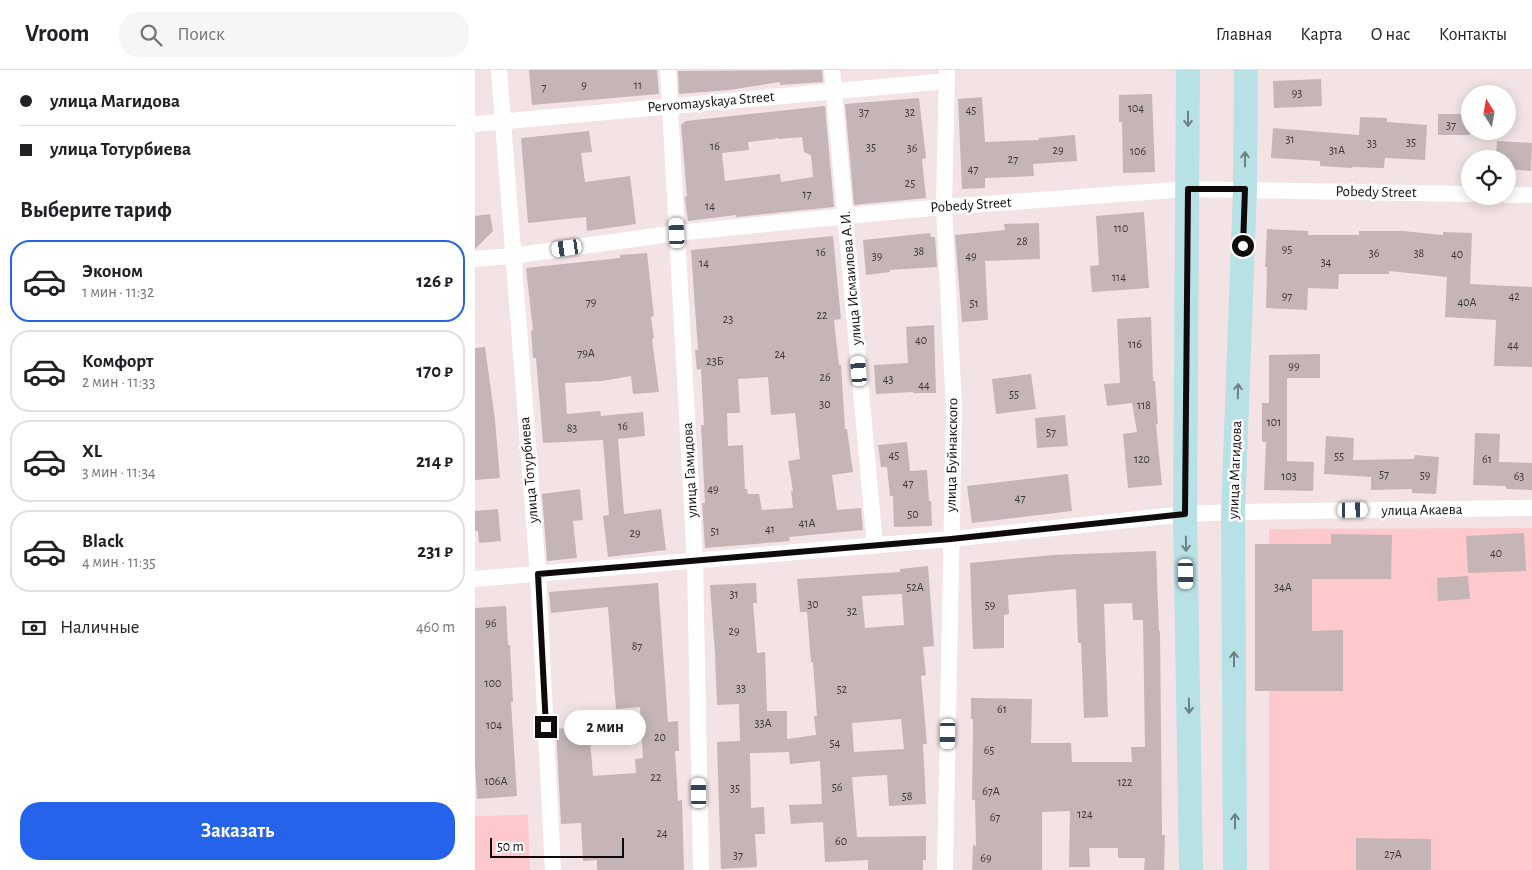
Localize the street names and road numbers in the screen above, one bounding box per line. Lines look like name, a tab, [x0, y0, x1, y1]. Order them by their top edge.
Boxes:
street label: Pervomayskaya Street	[647, 89, 775, 115]
street label: Pobedy Street	[1335, 184, 1417, 200]
street label: Pobedy Street	[930, 195, 1012, 215]
street label: улица Исмаилова А.И.	[838, 210, 864, 347]
street label: улица Буйнакского	[943, 398, 960, 513]
street label: улица Тотурбиева	[517, 416, 541, 525]
street label: улица Магидова	[1226, 420, 1244, 521]
street label: улица Гамидова	[680, 422, 700, 519]
street label: улица Акаева	[1380, 502, 1463, 518]

